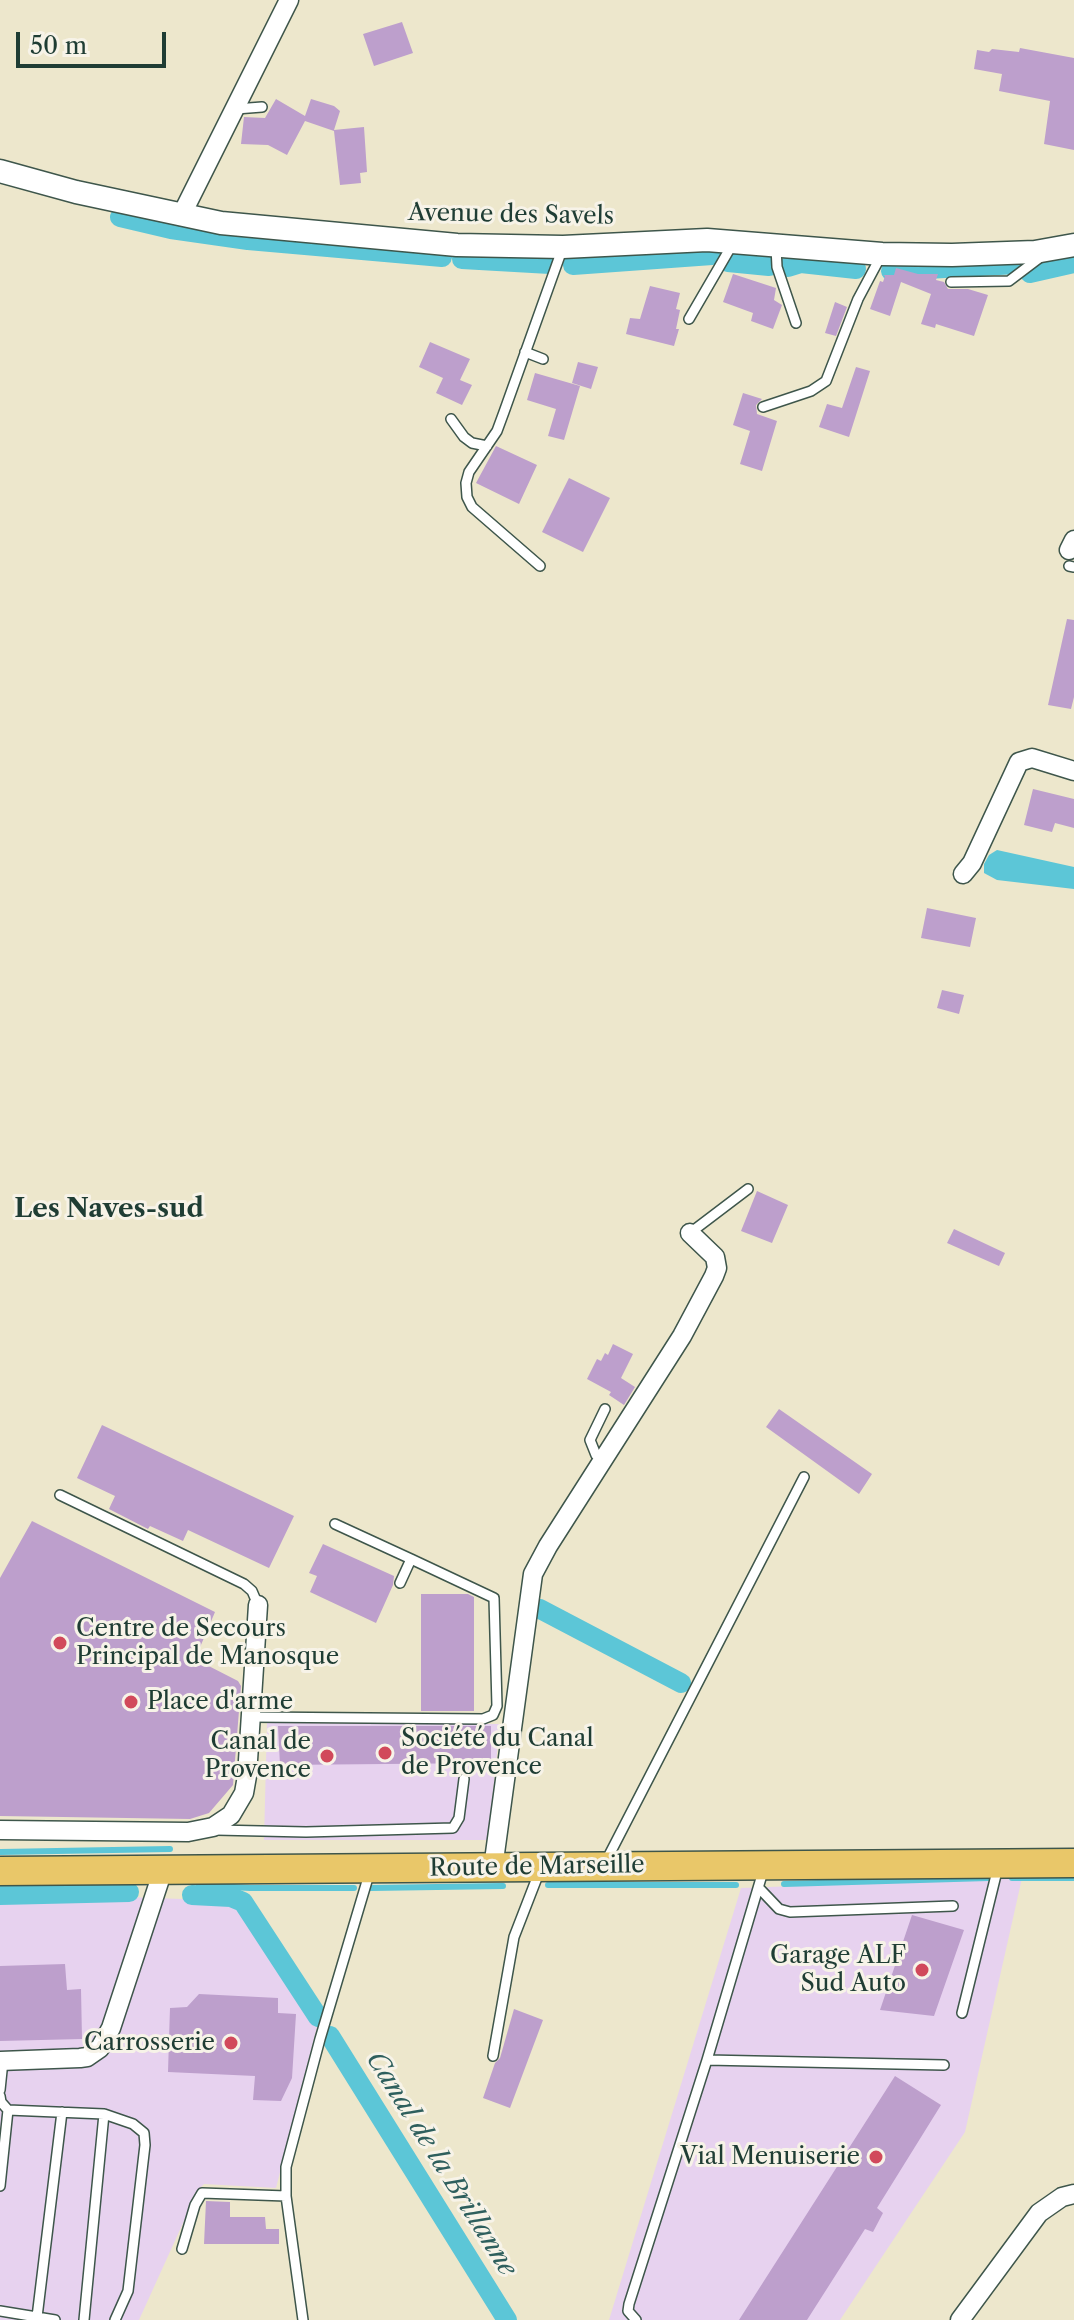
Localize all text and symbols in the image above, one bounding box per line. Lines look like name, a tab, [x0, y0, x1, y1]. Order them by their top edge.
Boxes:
scale bar	[20, 16, 170, 66]
text: 50 m	[30, 31, 87, 60]
street label: Avenue des Savels	[408, 199, 614, 231]
district label: Les Naves-sud	[14, 1193, 204, 1225]
place label: Centre de Secours Principal de Manosque	[76, 1615, 339, 1671]
marker: Centre de Secours Principal de Manosque	[51, 1634, 69, 1652]
place label: Place d'arme	[147, 1688, 293, 1716]
marker: Place d'arme	[122, 1693, 140, 1711]
place label: Société du Canal de Provence	[401, 1725, 594, 1781]
place label: Canal de Provence	[205, 1728, 311, 1784]
marker: Société du Canal de Provence	[376, 1744, 394, 1762]
marker: Canal de Provence	[318, 1747, 336, 1765]
street label: Route de Marseille	[429, 1851, 645, 1883]
place label: Garage ALF Sud Auto	[770, 1942, 906, 1998]
marker: Garage ALF Sud Auto	[913, 1961, 931, 1979]
place label: Carrosserie	[84, 2029, 215, 2057]
marker: Carrosserie	[222, 2034, 240, 2052]
water label: Canal de la Brillanne	[359, 2046, 523, 2282]
place label: Vial Menuiserie	[680, 2143, 860, 2171]
marker: Vial Menuiserie	[867, 2148, 885, 2166]

